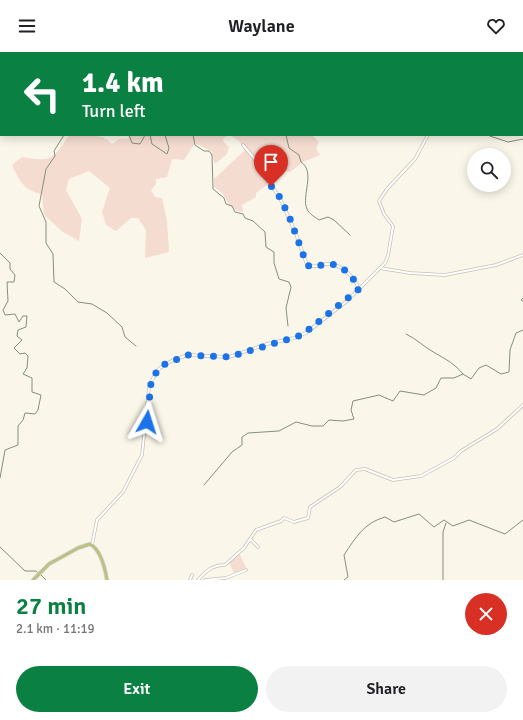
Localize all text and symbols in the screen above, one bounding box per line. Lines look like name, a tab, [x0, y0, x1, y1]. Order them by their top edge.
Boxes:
icon: menu	[16, 15, 38, 37]
text: Waylane	[228, 15, 295, 37]
icon: heart	[485, 15, 507, 37]
text: 1.4 km	[82, 66, 164, 100]
icon: left	[16, 68, 68, 120]
text: Turn left	[82, 100, 145, 122]
pin	[254, 145, 288, 186]
map controls	[467, 148, 511, 192]
button: search	[467, 148, 511, 192]
icon: arrive	[260, 151, 282, 173]
position arrow	[126, 401, 168, 443]
text: 27 min	[16, 591, 86, 621]
button: close	[465, 593, 507, 635]
text: 2.1 km · 11:19	[16, 621, 94, 637]
button: Exit	[16, 666, 258, 712]
button: Share	[266, 666, 507, 712]

